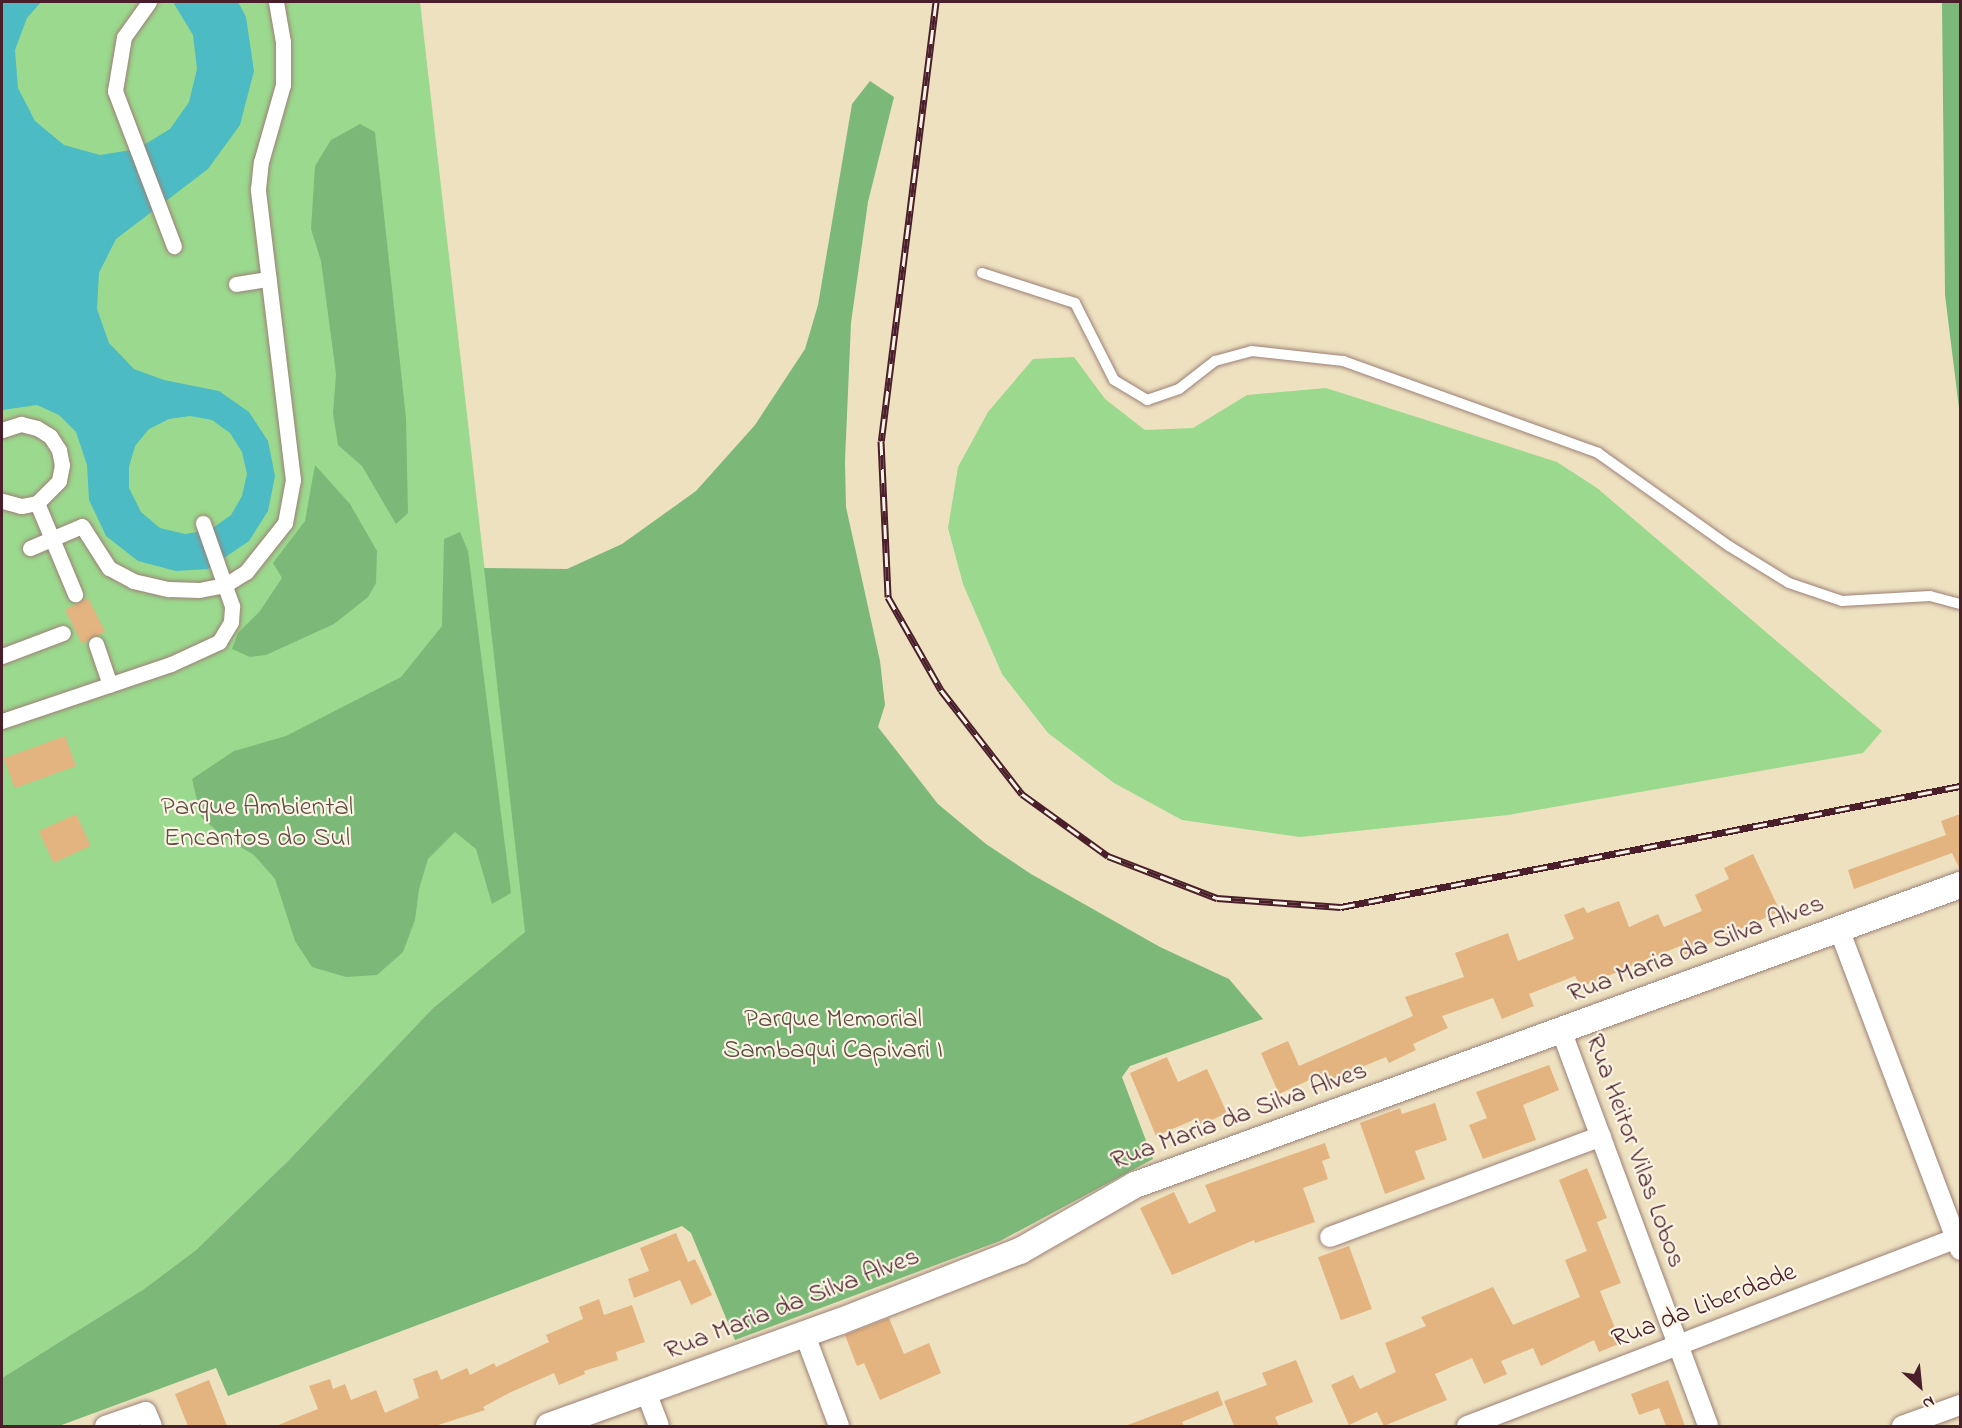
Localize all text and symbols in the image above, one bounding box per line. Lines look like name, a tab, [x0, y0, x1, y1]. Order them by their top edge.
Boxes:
park label: Parque Ambiental Encantos do Sul	[161, 791, 353, 854]
street label: Rua Maria da Silva Alves	[1563, 888, 1829, 1010]
park label: Parque Memorial Sambaqui Capivari I	[723, 1003, 943, 1066]
street label: Rua Heitor Vilas Lobos	[1578, 1030, 1692, 1272]
street label: Rua Maria da Silva Alves	[1106, 1055, 1372, 1177]
street label: Rua Maria da Silva Alves	[660, 1240, 924, 1368]
street label: Rua da Liberdade	[1607, 1256, 1801, 1356]
north arrow	[1890, 1356, 1950, 1416]
text: N	[1918, 1389, 1938, 1415]

